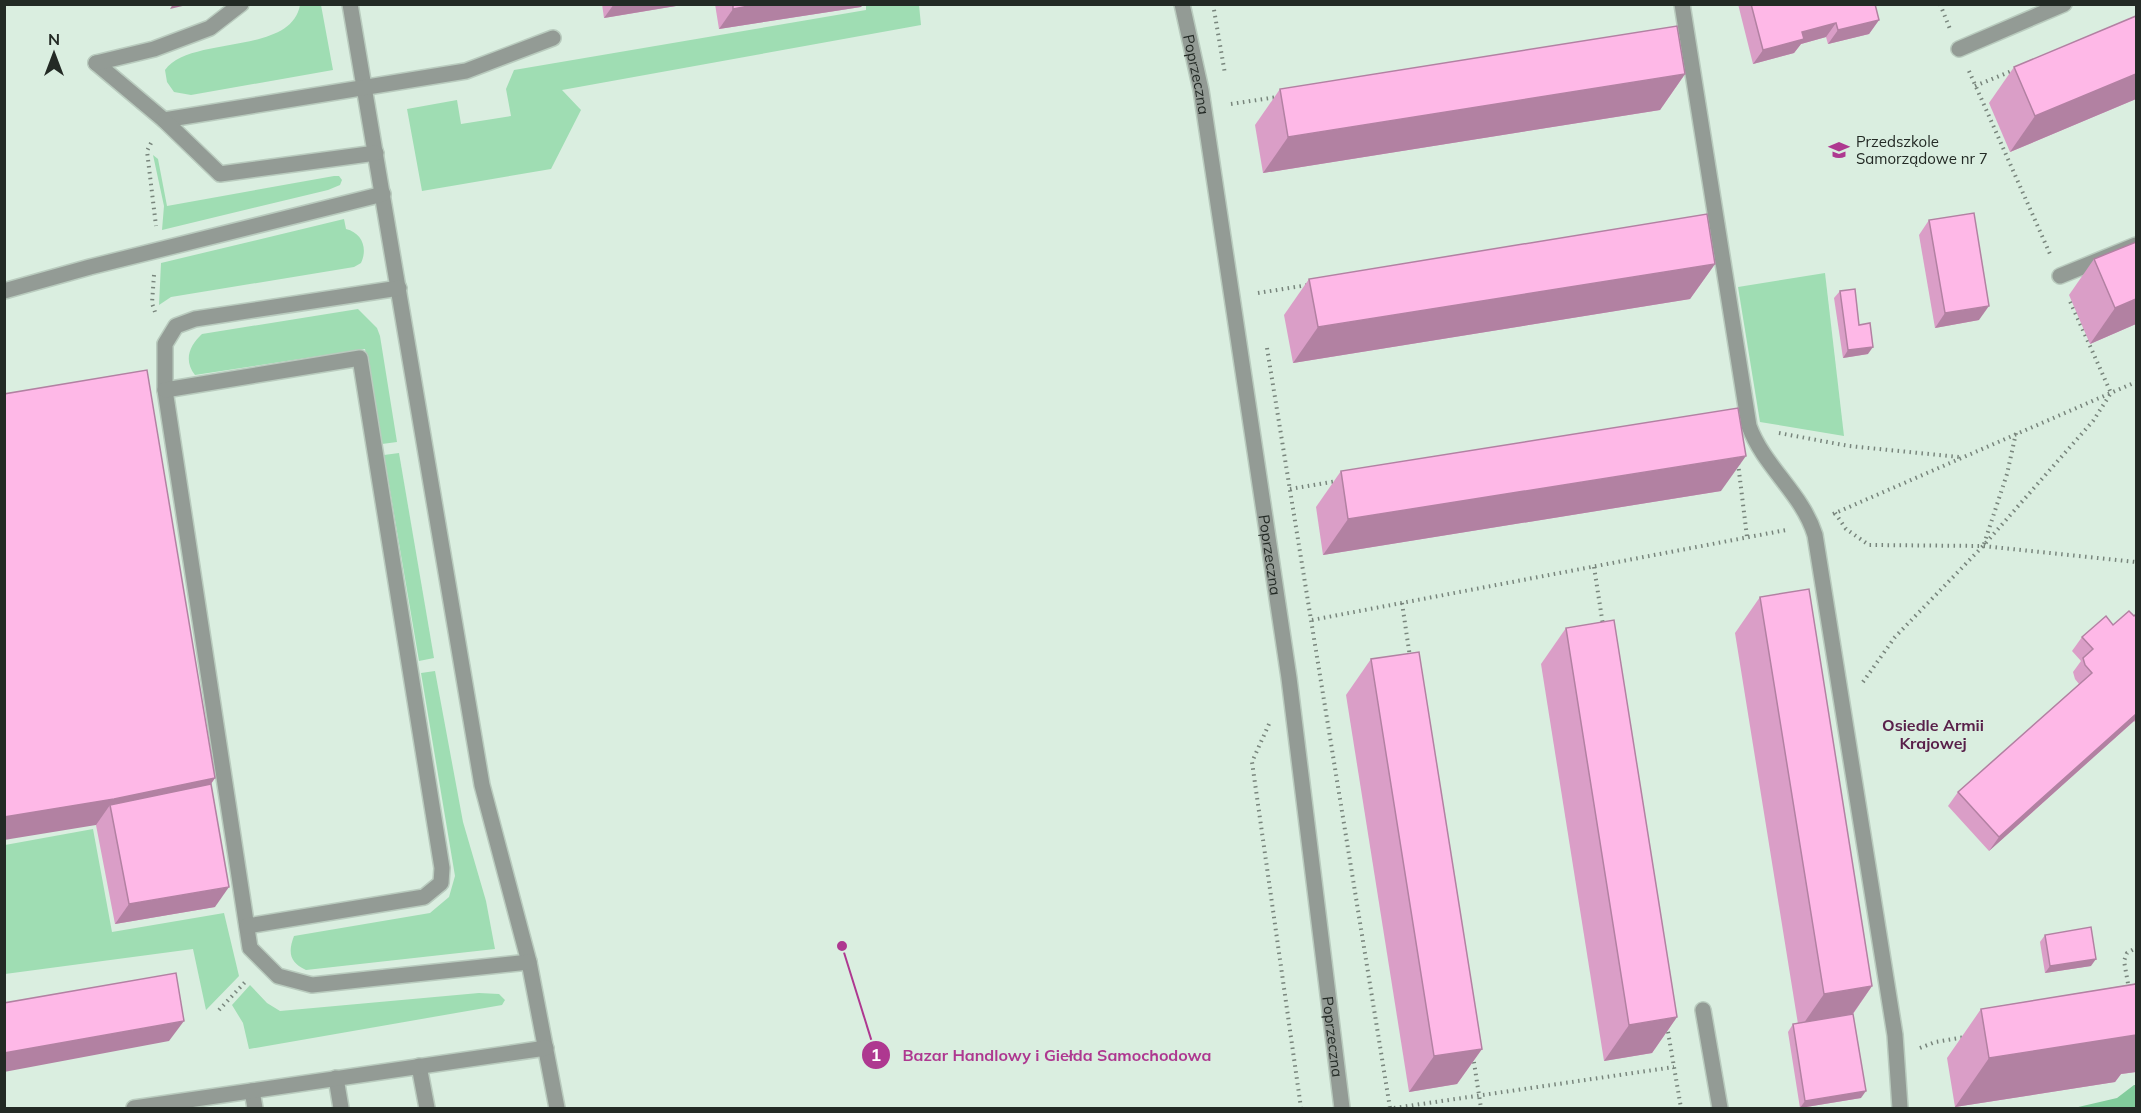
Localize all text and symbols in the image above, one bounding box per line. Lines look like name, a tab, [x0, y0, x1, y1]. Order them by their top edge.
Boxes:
north arrow	[24, 24, 84, 84]
text: N	[48, 29, 60, 49]
street label: Poprzeczna	[1179, 33, 1214, 116]
place label: Przedszkole Samorządowe nr 7	[1856, 132, 1988, 168]
school or university icon: Przedszkole Samorządowe nr 7	[1827, 138, 1851, 162]
street label: Poprzeczna	[1255, 513, 1286, 596]
district label: Osiedle Armii Krajowej	[1882, 715, 1984, 753]
street label: Poprzeczna	[1319, 995, 1348, 1078]
callout: Bazar Handlowy i Giełda Samochodowa	[861, 1038, 1224, 1072]
text: 1	[871, 1043, 881, 1066]
text: Bazar Handlowy i Giełda Samochodowa	[903, 1045, 1212, 1065]

